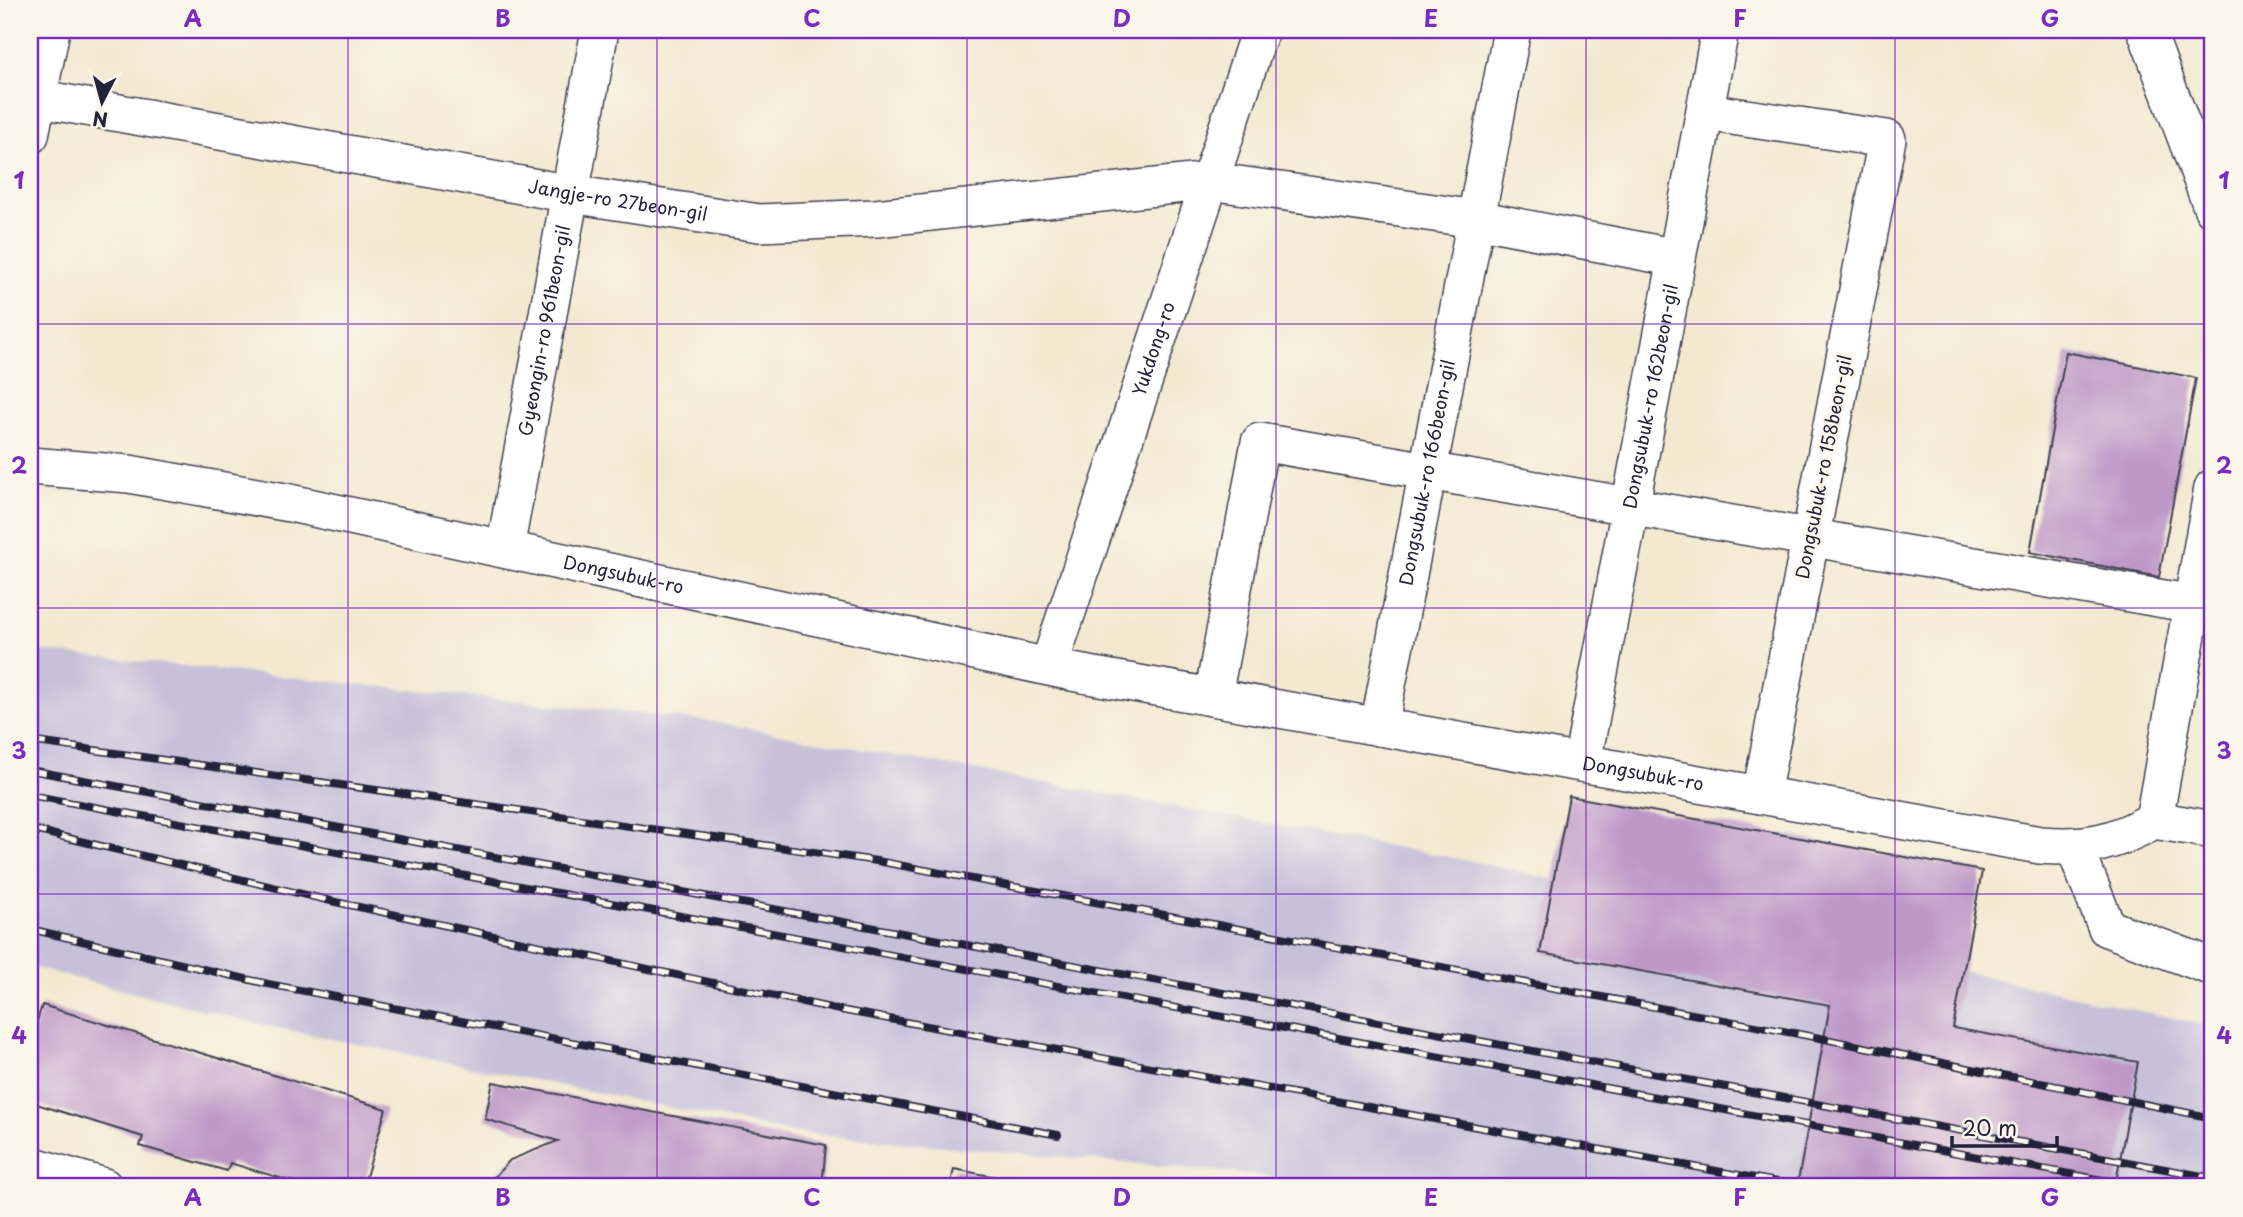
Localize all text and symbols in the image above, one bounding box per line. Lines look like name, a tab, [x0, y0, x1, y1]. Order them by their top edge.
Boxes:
text: A	[184, 0, 202, 35]
text: B	[495, 0, 511, 35]
text: C	[803, 0, 821, 35]
text: D	[1113, 0, 1131, 35]
text: E	[1424, 0, 1438, 35]
text: F	[1733, 0, 1747, 35]
text: G	[2041, 0, 2059, 35]
north arrow	[66, 66, 136, 136]
text: N	[91, 105, 109, 135]
text: 1	[14, 162, 25, 197]
text: 1	[2219, 162, 2230, 197]
street label: Jangje-ro 27beon-gil	[526, 172, 710, 227]
street label: Gyeongin-ro 961beon-gil	[511, 223, 576, 438]
street label: Dongsubuk-ro 162beon-gil	[1615, 282, 1684, 511]
street label: Yukdong-ro	[1125, 298, 1181, 399]
street label: Dongsubuk-ro 158beon-gil	[1788, 352, 1858, 581]
street label: Dongsubuk-ro 166beon-gil	[1391, 357, 1461, 588]
text: 2	[11, 447, 27, 482]
text: 2	[2216, 447, 2232, 482]
street label: Dongsubuk-ro	[561, 547, 686, 600]
text: 3	[11, 732, 27, 767]
text: 3	[2216, 732, 2232, 767]
street label: Dongsubuk-ro	[1581, 748, 1706, 797]
text: 4	[11, 1017, 27, 1052]
text: 4	[2216, 1017, 2232, 1052]
scale bar	[1952, 1105, 2058, 1149]
text: 20 m	[1963, 1111, 2017, 1143]
text: A	[184, 1179, 202, 1214]
text: B	[495, 1179, 511, 1214]
text: C	[803, 1179, 821, 1214]
text: D	[1113, 1179, 1131, 1214]
text: E	[1424, 1179, 1438, 1214]
text: F	[1733, 1179, 1747, 1214]
text: G	[2041, 1179, 2059, 1214]

